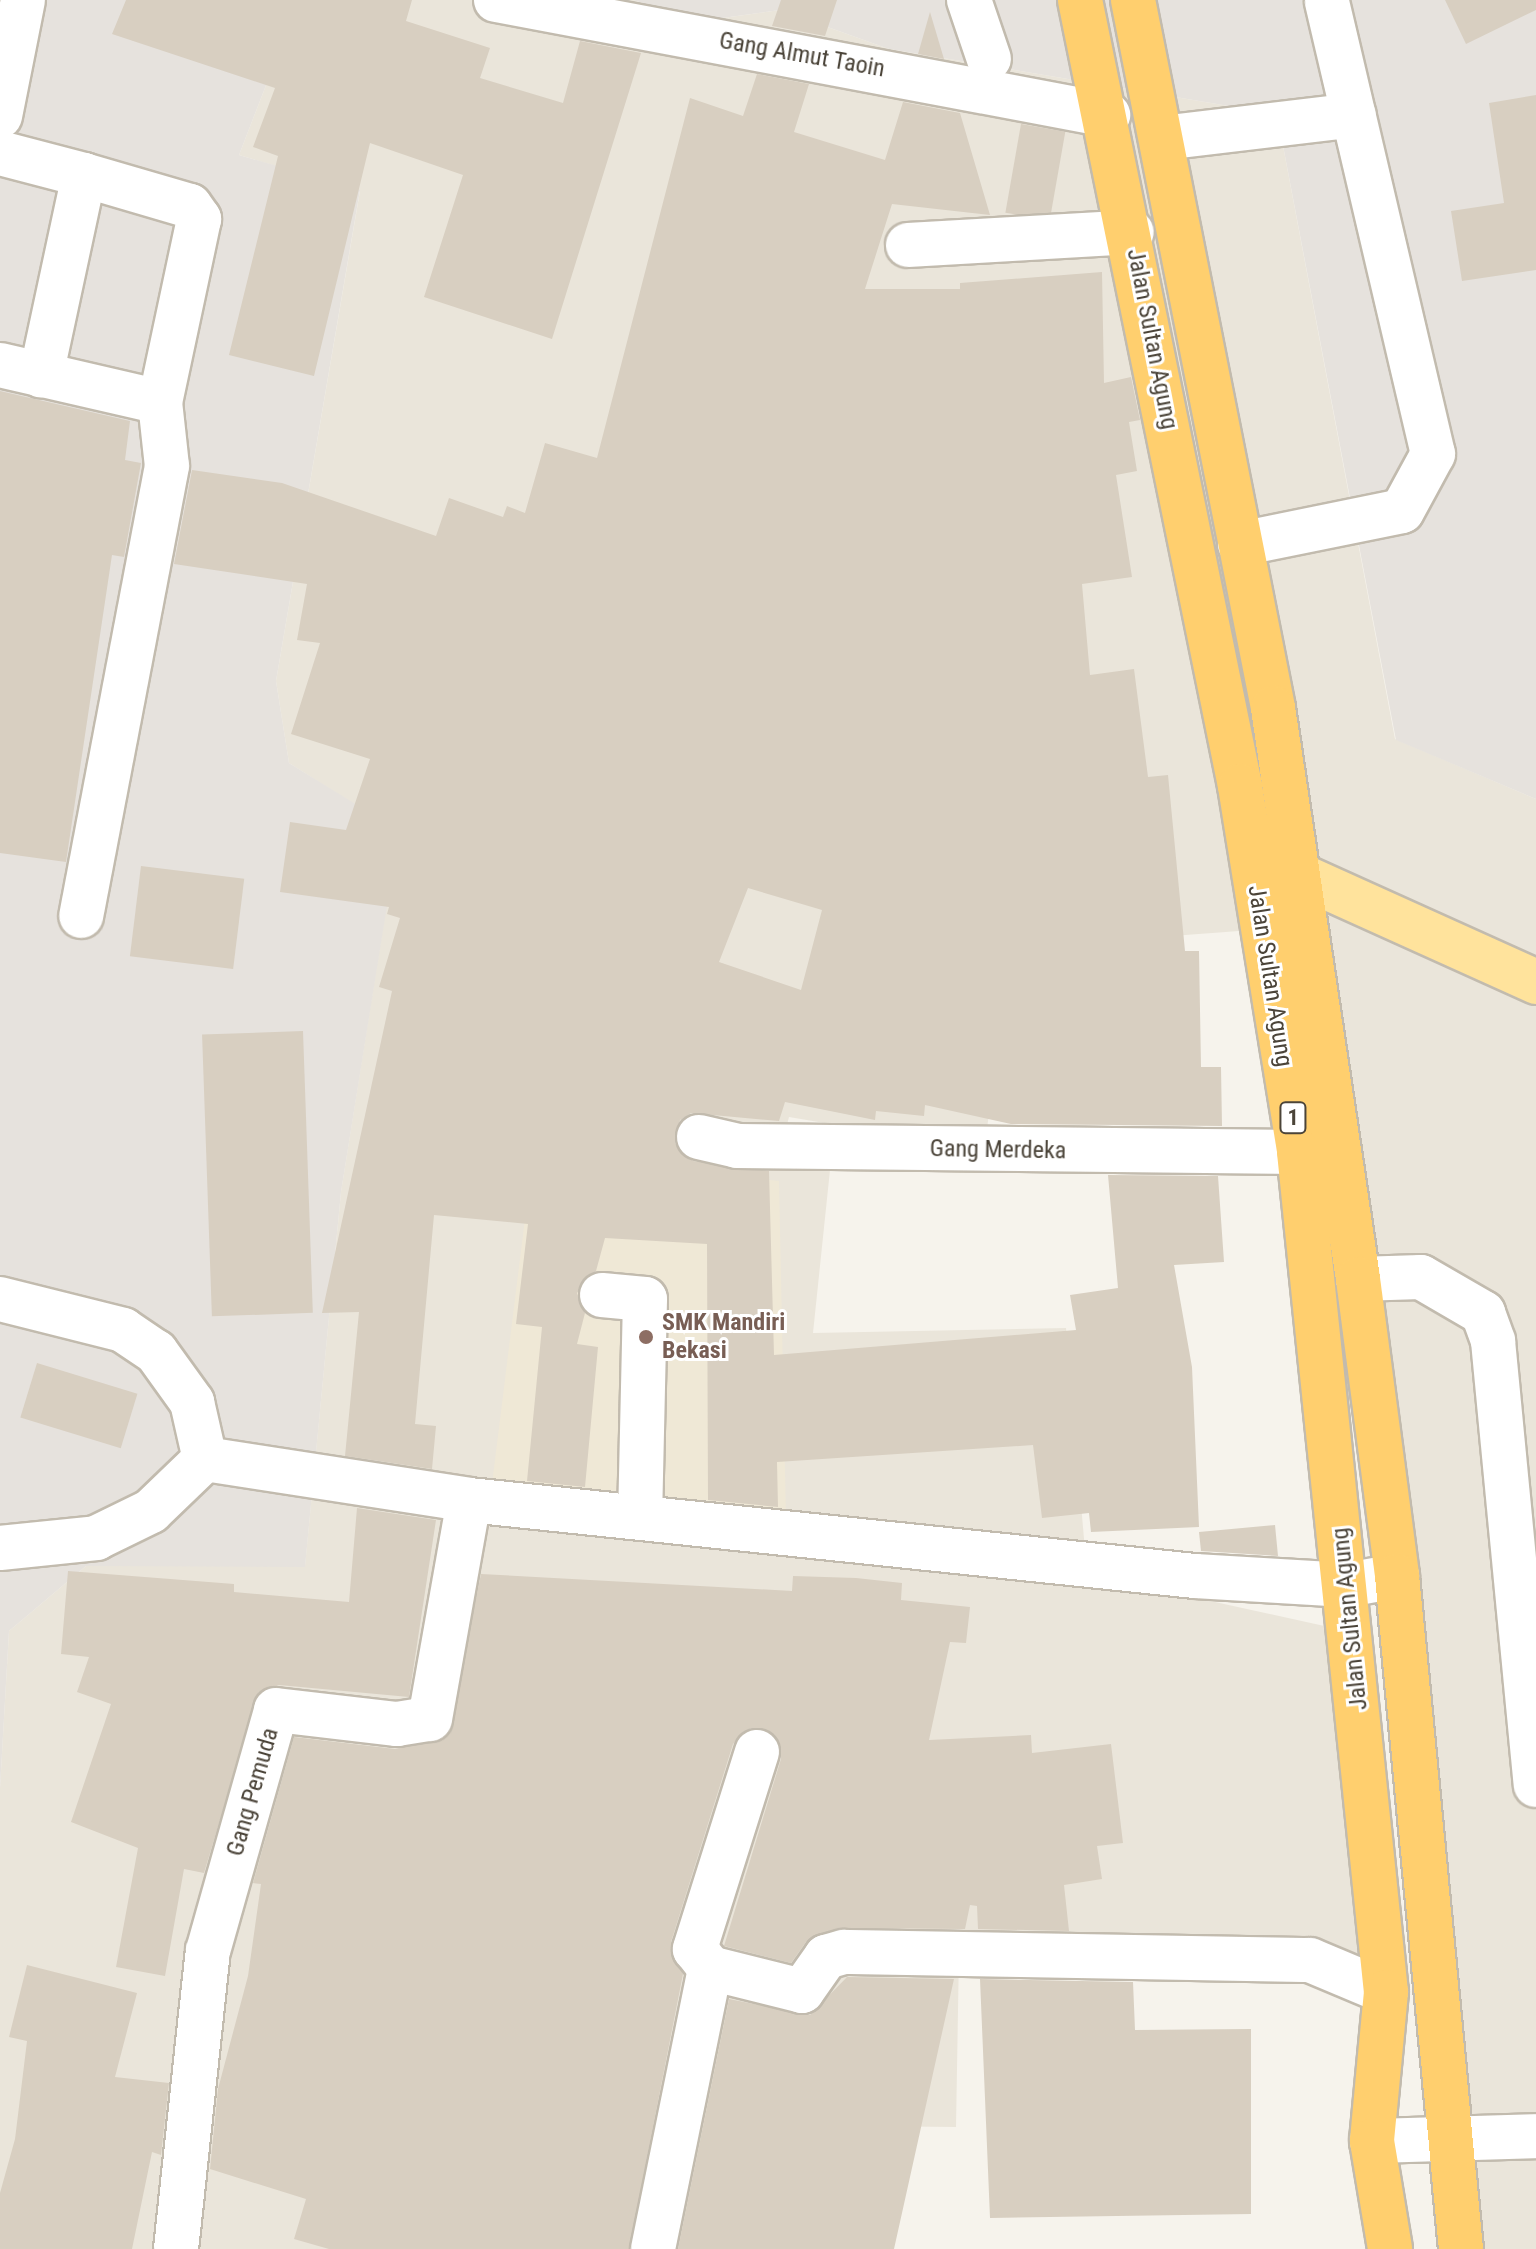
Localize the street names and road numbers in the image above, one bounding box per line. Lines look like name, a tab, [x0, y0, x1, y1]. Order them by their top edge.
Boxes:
street label: Gang Almut Taoin	[717, 26, 887, 84]
street label: Jalan Sultan Agung	[1120, 246, 1184, 432]
street label: Jalan Sultan Agung	[1241, 883, 1299, 1069]
road number: 1	[1279, 1100, 1307, 1136]
street label: Gang Merdeka	[929, 1134, 1067, 1166]
street label: Jalan Sultan Agung	[1326, 1526, 1374, 1712]
street label: Gang Pemuda	[221, 1725, 285, 1859]

